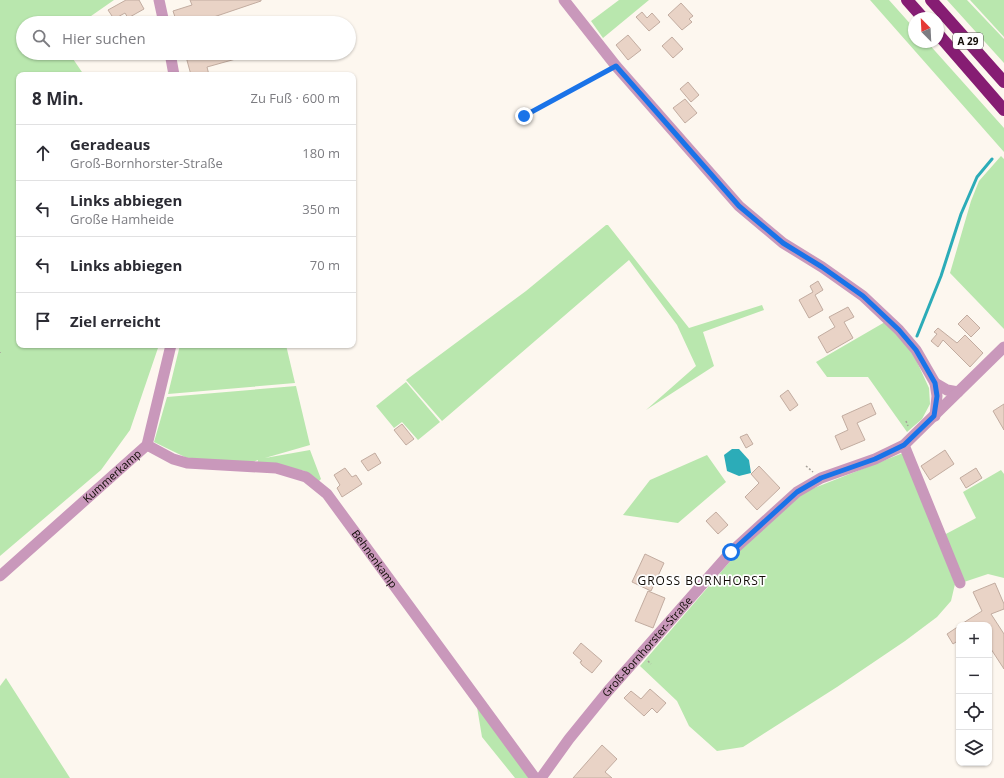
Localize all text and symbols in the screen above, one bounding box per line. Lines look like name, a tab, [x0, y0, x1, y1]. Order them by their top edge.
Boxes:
north arrow	[908, 12, 944, 48]
search box	[16, 16, 356, 60]
icon: search	[30, 27, 52, 49]
text: Hier suchen	[62, 28, 146, 48]
road number: A 29	[953, 33, 983, 49]
text: 8 Min.	[32, 87, 83, 110]
text: Zu Fuß · 600 m	[251, 89, 340, 107]
route end	[515, 107, 533, 125]
text: Geradeaus	[70, 134, 150, 154]
icon: ahead	[32, 142, 54, 164]
text: 180 m	[302, 144, 340, 162]
text: Groß-Bornhorster-Straße	[70, 154, 223, 172]
text: Links abbiegen	[70, 190, 182, 210]
icon: left	[32, 198, 54, 220]
text: 350 m	[302, 200, 340, 218]
text: Große Hamheide	[70, 210, 174, 228]
icon: left	[32, 254, 54, 276]
text: Links abbiegen	[70, 255, 182, 275]
text: 70 m	[310, 256, 340, 274]
icon: arrive	[32, 310, 54, 332]
text: Ziel erreicht	[70, 311, 161, 331]
street label: Kummerkamp	[79, 446, 144, 506]
street label: Behnenkamp	[349, 527, 401, 591]
route start	[722, 543, 740, 561]
district label: GROSS BORNHORST	[637, 572, 767, 589]
street label: Groß-Bornhorster-Straße	[598, 593, 695, 700]
map controls	[956, 622, 992, 766]
button: +	[956, 622, 992, 658]
button: −	[956, 658, 992, 694]
button: locate	[956, 694, 992, 730]
button: layers	[956, 730, 992, 766]

